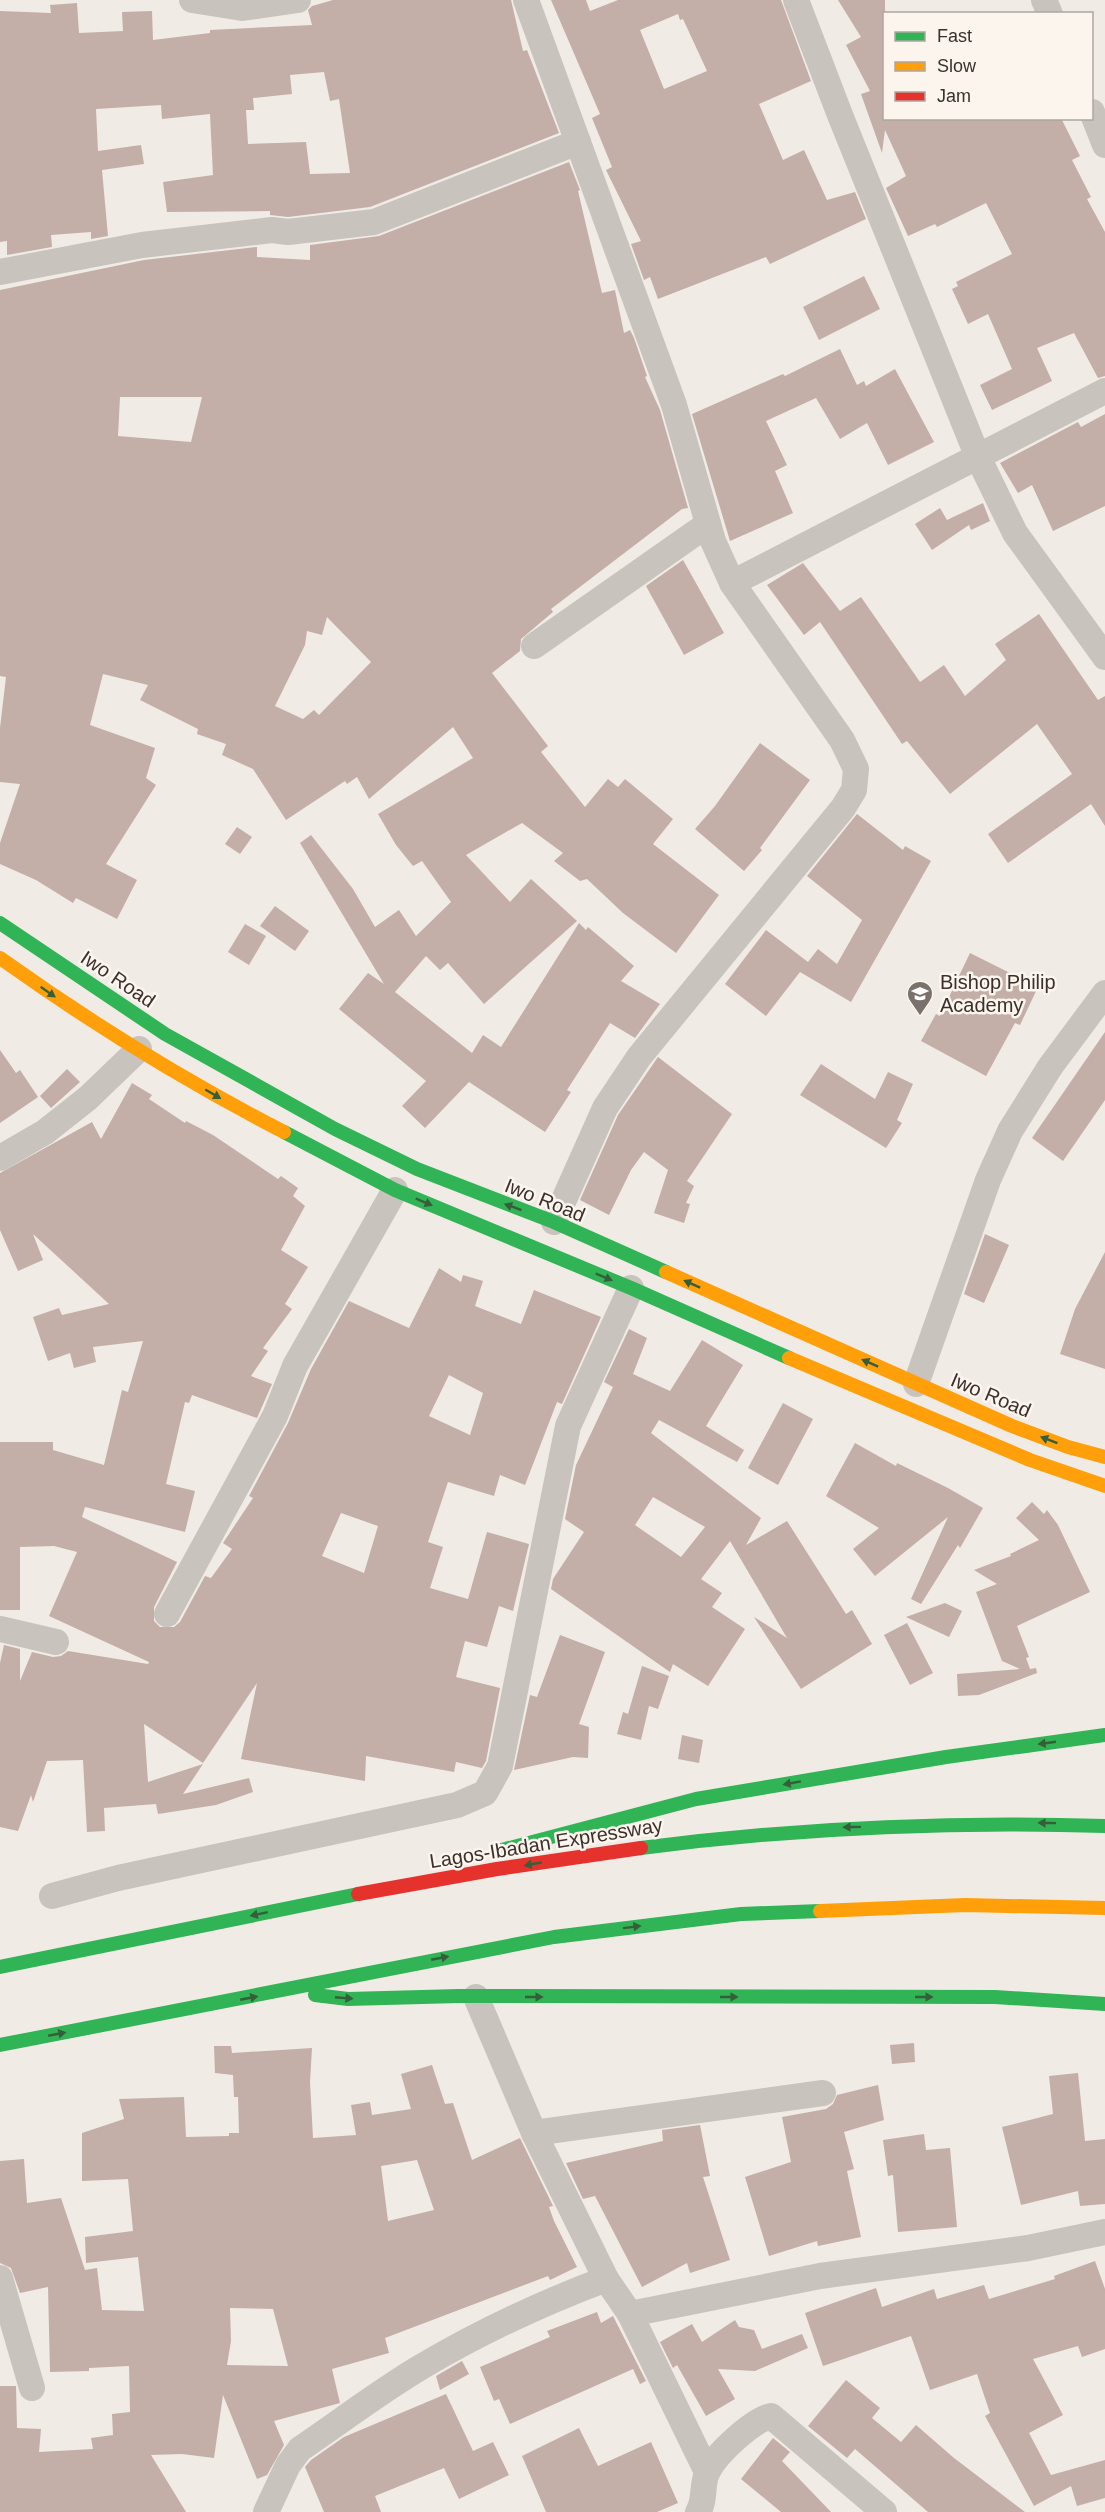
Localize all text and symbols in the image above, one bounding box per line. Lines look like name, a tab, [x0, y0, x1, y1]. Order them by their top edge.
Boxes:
legend	[883, 12, 1093, 120]
text: Fast	[937, 26, 972, 46]
text: Slow	[937, 56, 977, 76]
text: Jam	[937, 86, 971, 106]
street label: Iwo Road	[77, 946, 159, 1012]
place label: Bishop Philip Academy	[940, 971, 1056, 1016]
school or university icon: Bishop Philip Academy	[905, 979, 935, 1017]
one-way arrow	[39, 986, 55, 998]
one-way arrow	[205, 1089, 222, 1099]
street label: Iwo Road	[502, 1174, 588, 1226]
one-way arrow	[416, 1197, 434, 1207]
one-way arrow	[503, 1202, 521, 1212]
one-way arrow	[596, 1273, 613, 1282]
one-way arrow	[683, 1279, 700, 1288]
one-way arrow	[861, 1359, 878, 1368]
street label: Iwo Road	[948, 1368, 1034, 1422]
one-way arrow	[1040, 1435, 1058, 1444]
one-way arrow	[1037, 1739, 1056, 1748]
one-way arrow	[783, 1779, 802, 1788]
street label: Lagos-Ibadan Expressway	[428, 1814, 664, 1872]
one-way arrow	[1037, 1819, 1056, 1828]
one-way arrow	[842, 1822, 861, 1832]
one-way arrow	[523, 1860, 542, 1869]
one-way arrow	[249, 1909, 268, 1919]
one-way arrow	[623, 1922, 642, 1931]
one-way arrow	[431, 1953, 450, 1962]
one-way arrow	[525, 1992, 544, 2002]
one-way arrow	[720, 1992, 739, 2002]
one-way arrow	[915, 1992, 934, 2002]
one-way arrow	[240, 1993, 259, 2002]
one-way arrow	[335, 1993, 354, 2003]
one-way arrow	[48, 2029, 67, 2038]

